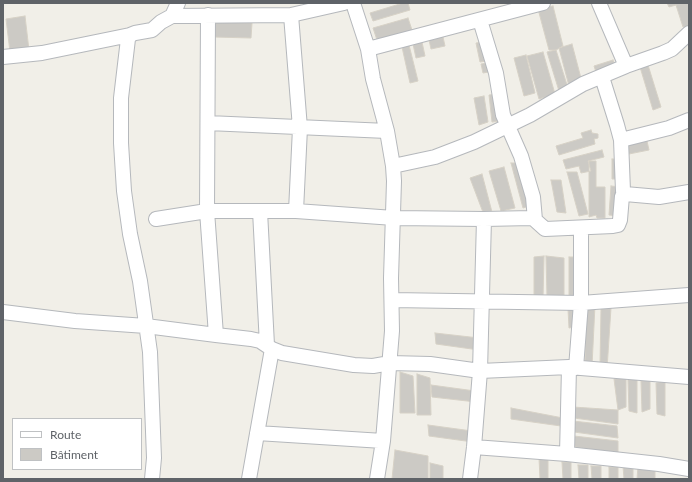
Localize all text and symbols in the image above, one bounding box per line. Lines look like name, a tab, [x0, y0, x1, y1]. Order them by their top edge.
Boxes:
legend	[12, 418, 142, 470]
text: Route	[50, 427, 81, 442]
text: Bâtiment	[50, 447, 98, 462]

